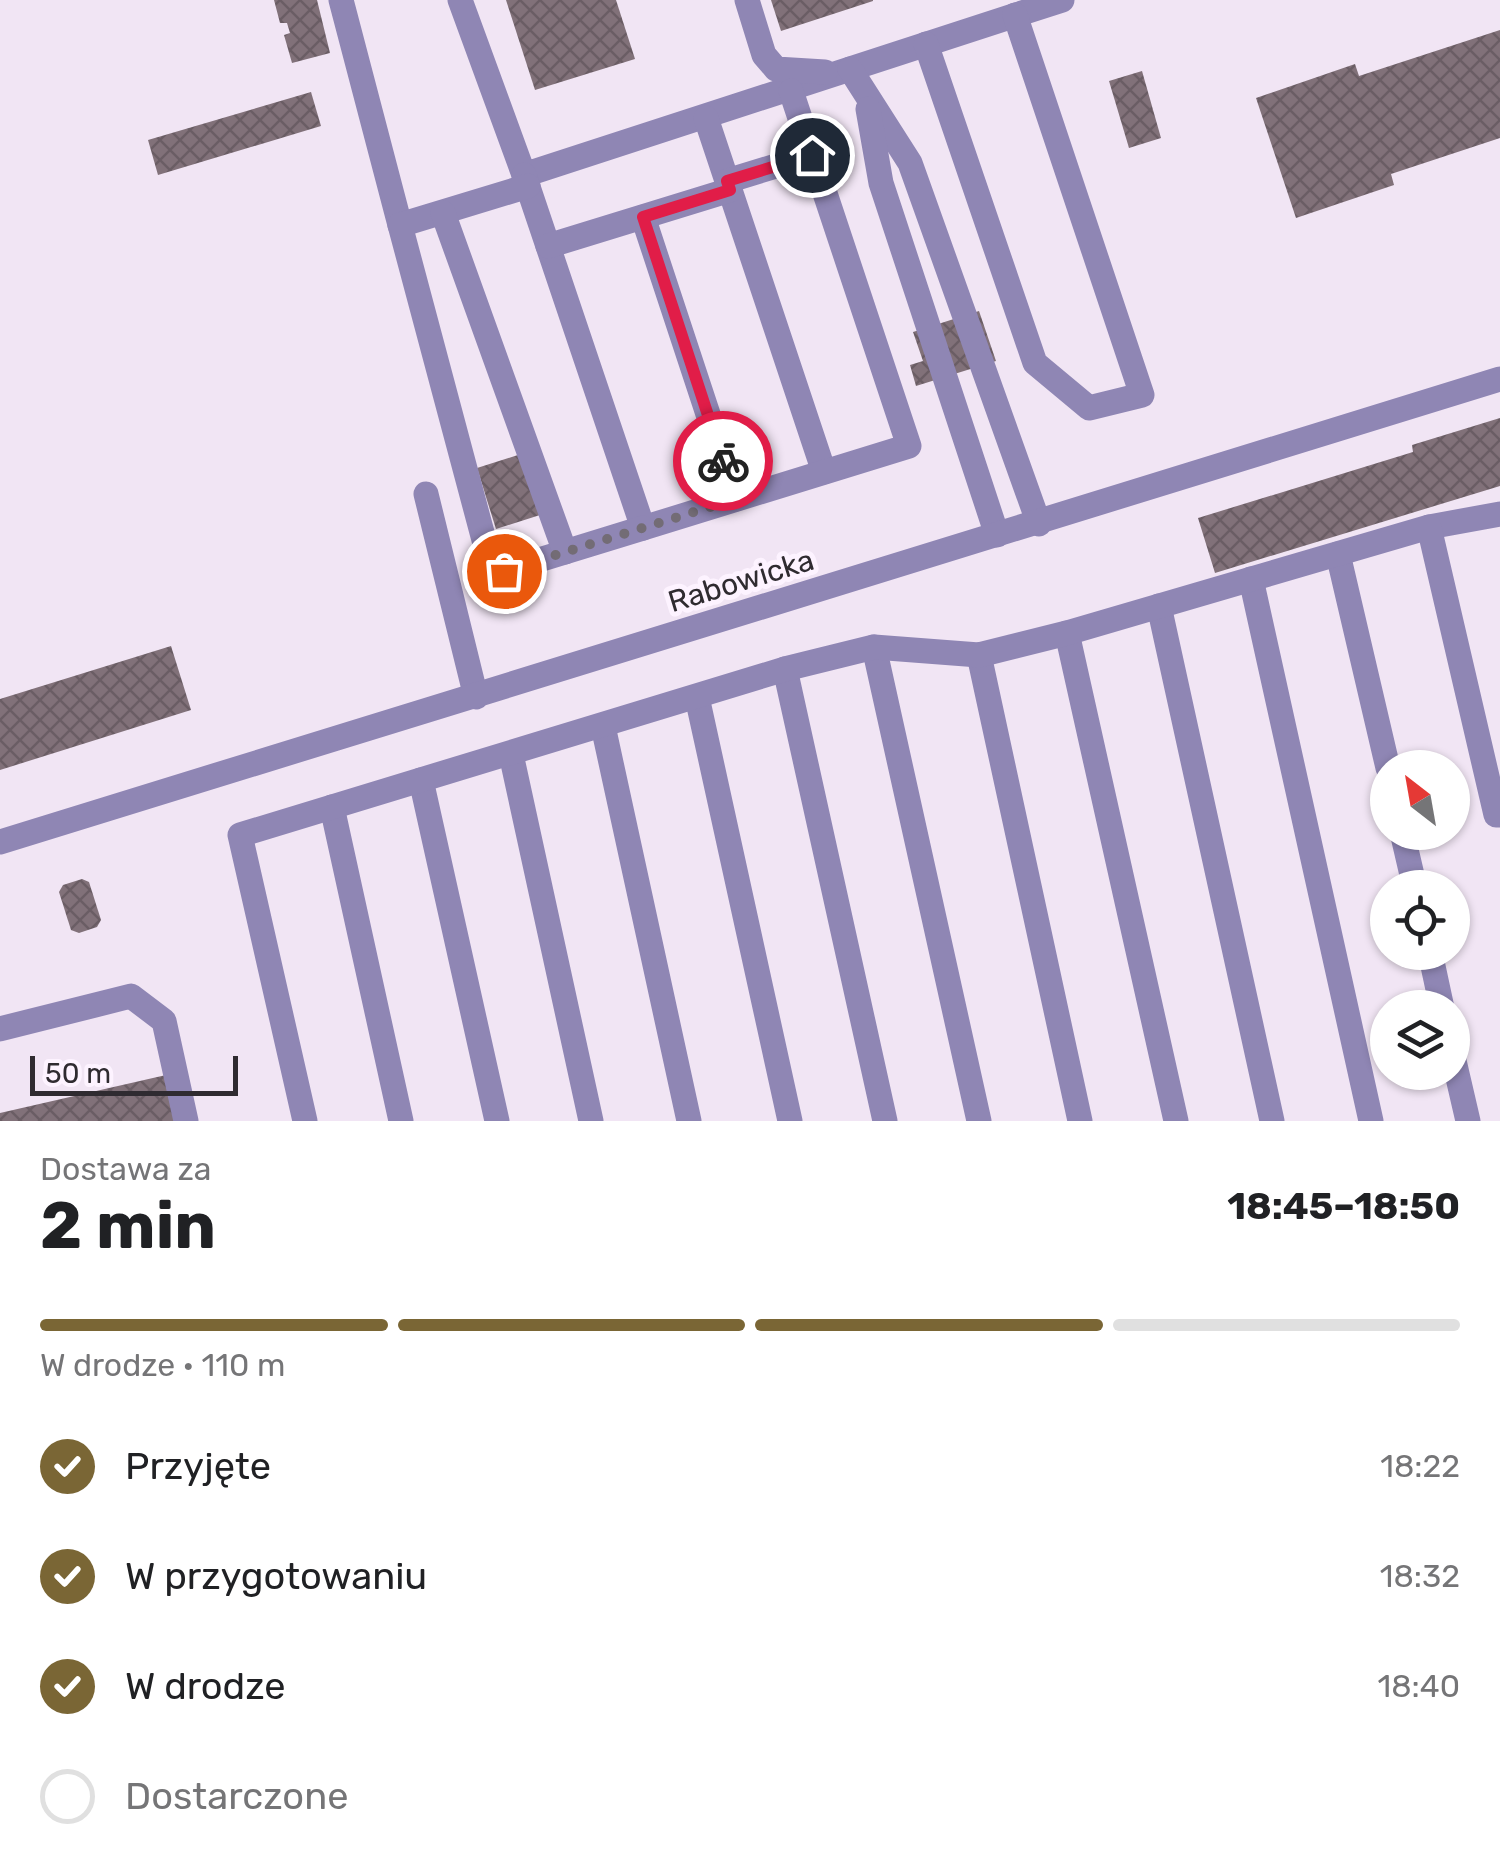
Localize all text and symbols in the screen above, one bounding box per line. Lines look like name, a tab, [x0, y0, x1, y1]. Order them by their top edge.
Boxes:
pin	[770, 113, 855, 198]
icon: home	[785, 128, 840, 183]
courier	[673, 411, 773, 511]
icon: bike	[696, 434, 751, 489]
pin	[462, 529, 547, 614]
street label: Rabowicka	[664, 542, 818, 620]
icon: bag	[477, 544, 532, 599]
north arrow	[1370, 750, 1470, 850]
map controls	[1370, 750, 1470, 1090]
button: locate	[1370, 870, 1470, 970]
button: layers	[1370, 990, 1470, 1090]
scale bar	[30, 1051, 238, 1096]
text: 50 m	[45, 1057, 111, 1090]
text: Dostawa za	[40, 1150, 211, 1188]
text: 18:45–18:50	[1227, 1183, 1460, 1229]
text: 2 min	[40, 1187, 216, 1264]
text: W drodze · 110 m	[40, 1346, 286, 1384]
icon: check	[40, 1439, 95, 1494]
text: Przyjęte	[125, 1443, 271, 1489]
text: 18:22	[1380, 1447, 1460, 1485]
icon: check	[40, 1549, 95, 1604]
text: W przygotowaniu	[125, 1553, 427, 1599]
text: 18:32	[1380, 1557, 1460, 1595]
icon: check	[40, 1659, 95, 1714]
text: W drodze	[125, 1663, 286, 1709]
text: 18:40	[1378, 1667, 1460, 1705]
text: Dostarczone	[125, 1773, 348, 1819]

